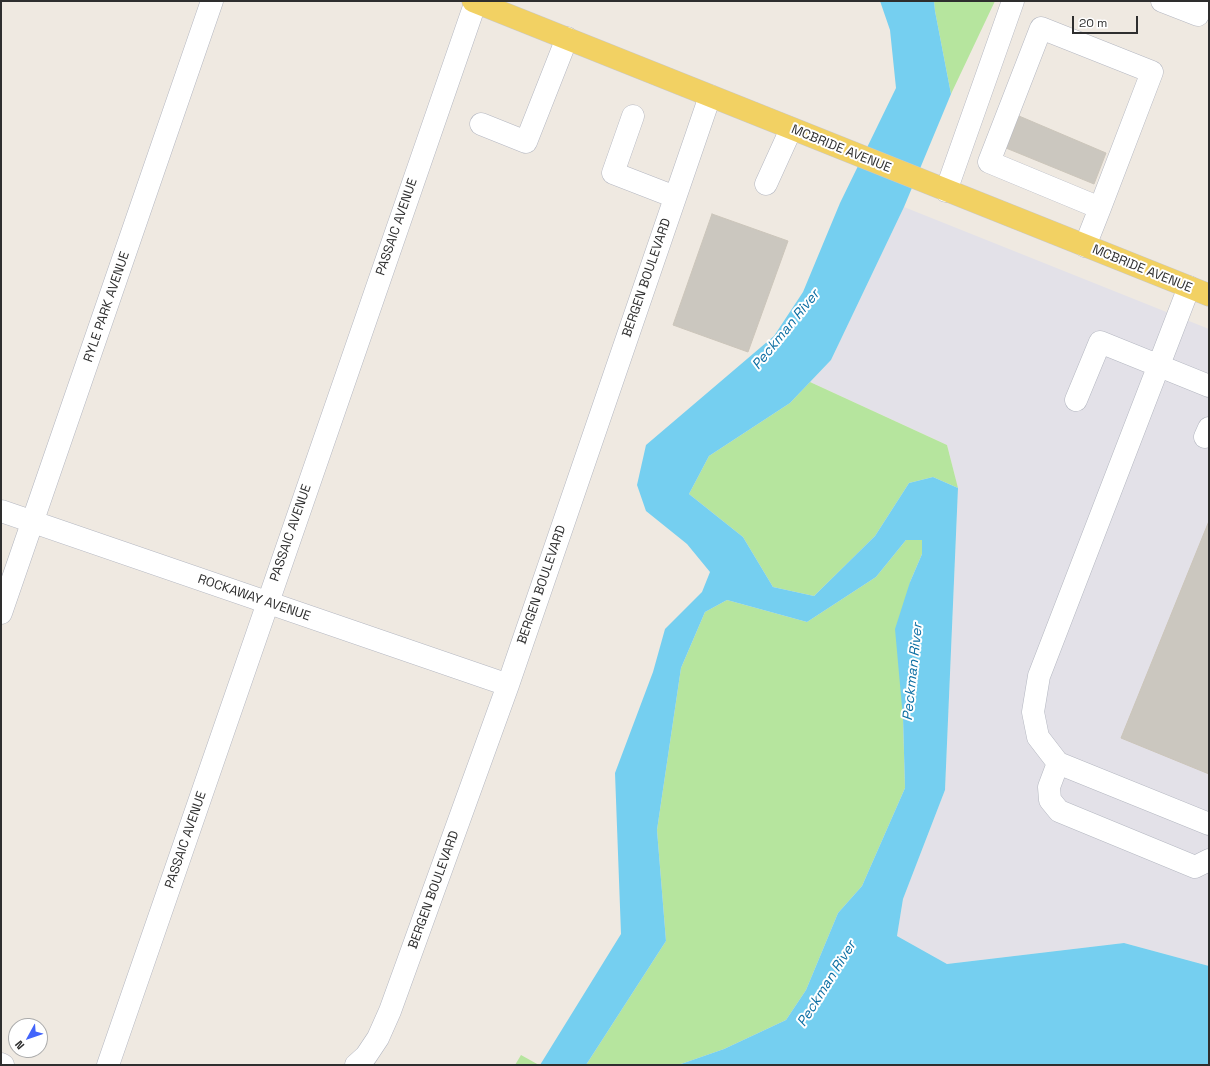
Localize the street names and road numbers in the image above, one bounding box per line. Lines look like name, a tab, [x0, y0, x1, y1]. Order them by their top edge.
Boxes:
street label: MCBRIDE AVENUE	[789, 122, 893, 176]
street label: PASSAIC AVENUE	[373, 176, 421, 278]
street label: BERGEN BOULEVARD	[619, 216, 675, 340]
street label: MCBRIDE AVENUE	[1090, 242, 1194, 296]
street label: RYLE PARK AVENUE	[81, 250, 133, 364]
street label: PASSAIC AVENUE	[267, 482, 315, 584]
street label: BERGEN BOULEVARD	[514, 523, 570, 647]
street label: ROCKAWAY AVENUE	[196, 571, 312, 625]
street label: PASSAIC AVENUE	[162, 789, 210, 891]
street label: BERGEN BOULEVARD	[405, 829, 463, 951]

